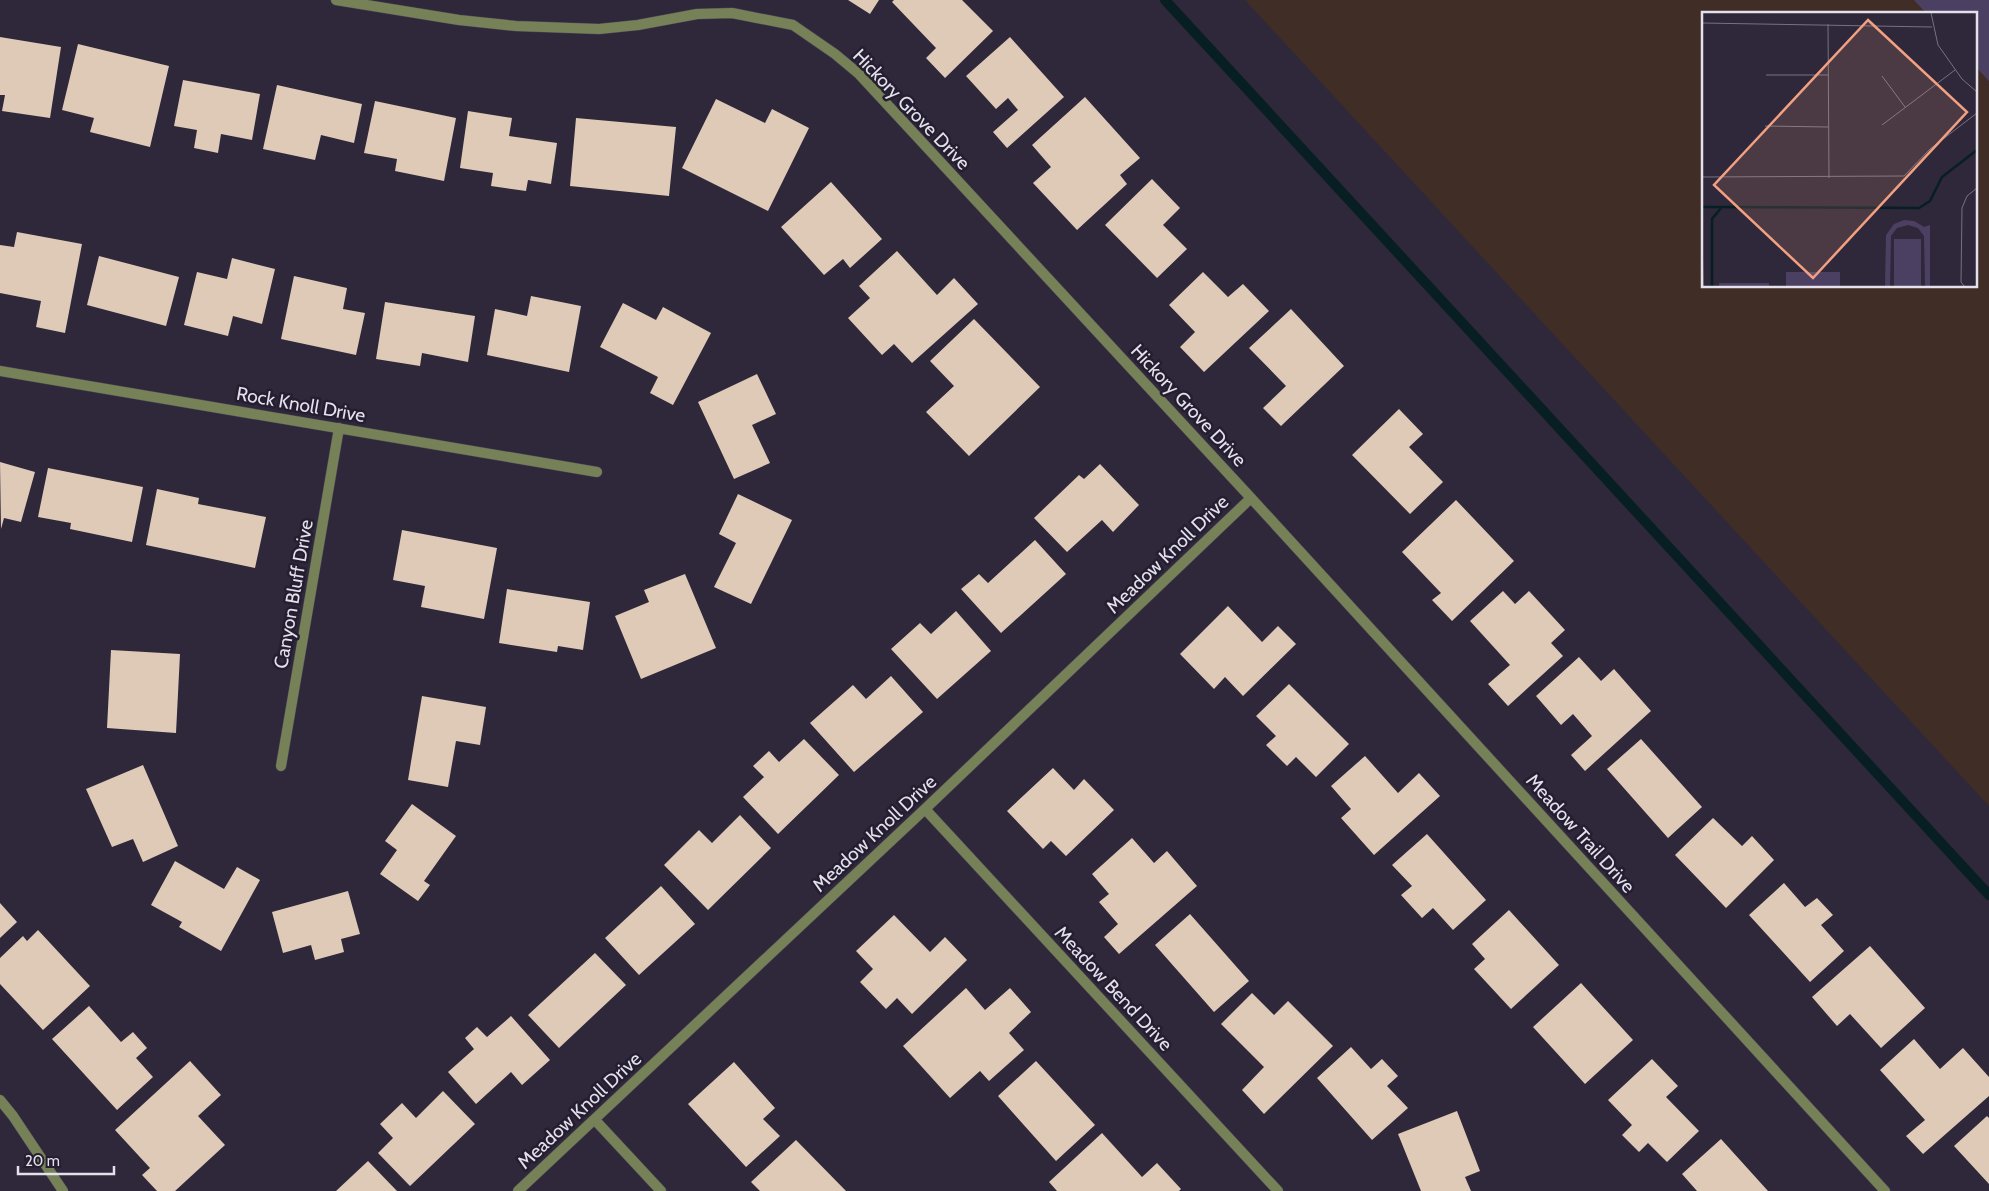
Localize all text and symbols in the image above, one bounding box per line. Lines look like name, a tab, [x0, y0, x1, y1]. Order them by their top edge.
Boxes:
inset map	[1702, 12, 1976, 288]
street label: Hickory Grove Drive	[848, 44, 975, 175]
street label: Hickory Grove Drive	[1126, 339, 1251, 471]
street label: Rock Knoll Drive	[235, 382, 368, 427]
street label: Meadow Knoll Drive	[1102, 490, 1233, 618]
street label: Canyon Bluff Drive	[269, 517, 318, 670]
street label: Meadow Trail Drive	[1521, 769, 1640, 898]
street label: Meadow Knoll Drive	[808, 770, 941, 897]
street label: Meadow Bend Drive	[1050, 921, 1178, 1056]
street label: Meadow Knoll Drive	[513, 1047, 646, 1174]
scale bar	[18, 1144, 114, 1176]
text: 20 m	[25, 1152, 60, 1170]

